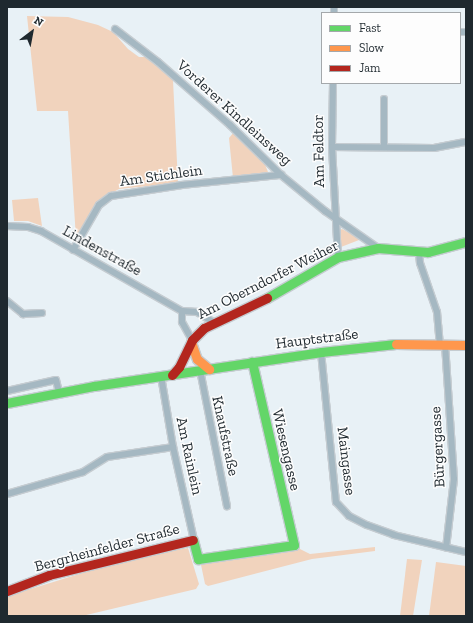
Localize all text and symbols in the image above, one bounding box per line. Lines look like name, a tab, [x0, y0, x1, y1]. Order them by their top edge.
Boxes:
north arrow	[12, 12, 52, 52]
legend	[321, 12, 461, 84]
text: N	[32, 14, 46, 29]
text: Fast	[359, 21, 381, 35]
text: Slow	[359, 41, 384, 55]
street label: Vorderer Kindleinsweg	[173, 57, 295, 169]
text: Jam	[359, 61, 380, 75]
street label: Am Feldtor	[309, 114, 329, 188]
street label: Am Stichlein	[119, 161, 203, 191]
street label: Lindenstraße	[59, 222, 145, 280]
street label: Am Oberndorfer Weiher	[194, 236, 342, 324]
street label: Hauptstraße	[275, 325, 359, 353]
street label: Knaufstraße	[208, 394, 242, 478]
street label: Bürgergasse	[427, 406, 449, 488]
street label: Wiesengasse	[268, 408, 304, 492]
street label: Am Rainlein	[172, 415, 206, 497]
street label: Maingasse	[333, 426, 359, 496]
street label: Bergrheinfelder Straße	[32, 520, 182, 576]

